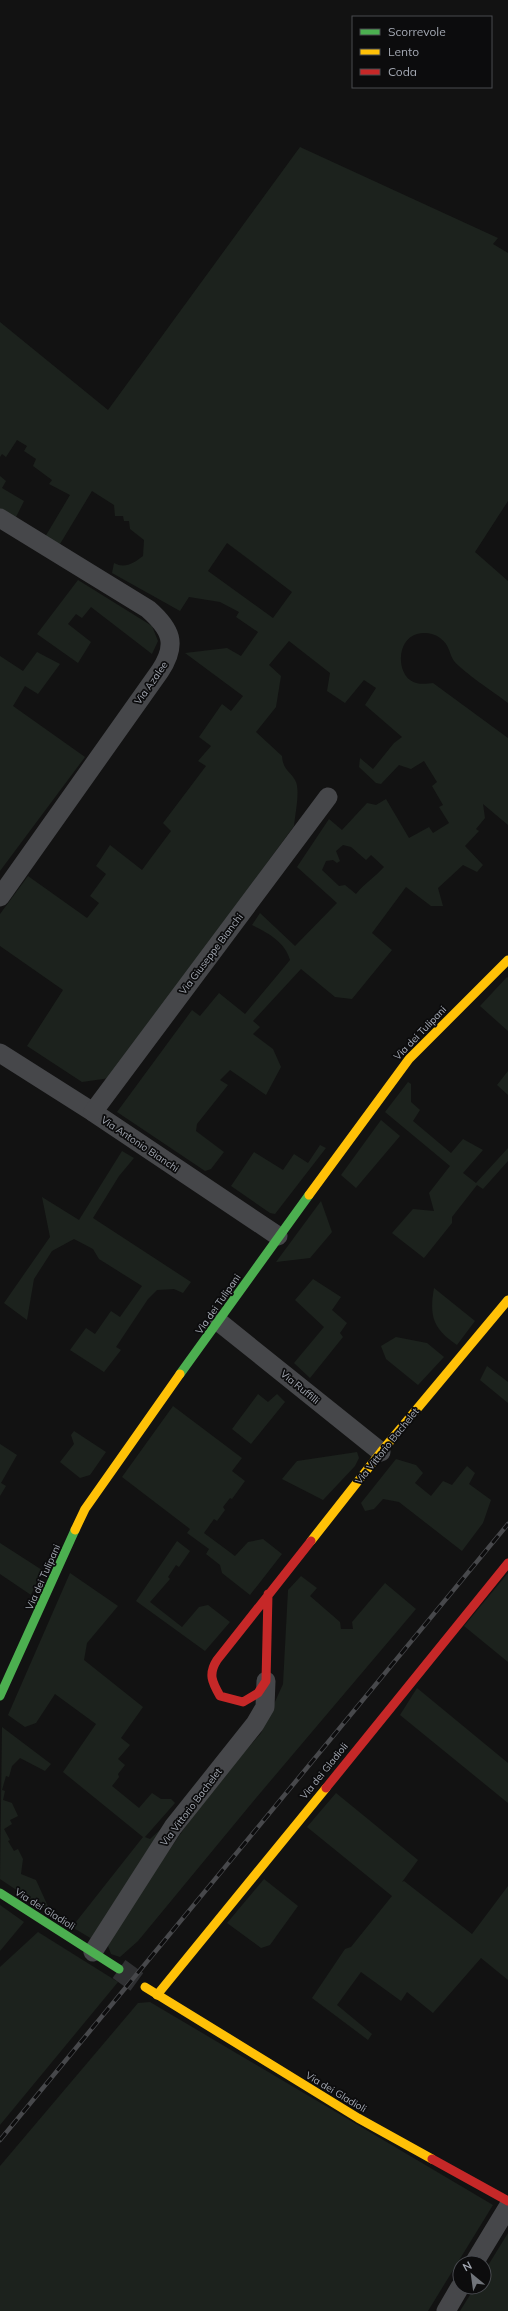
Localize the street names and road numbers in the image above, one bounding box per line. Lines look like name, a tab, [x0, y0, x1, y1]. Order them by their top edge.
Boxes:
street label: Via Azalee	[131, 659, 171, 707]
street label: Via Giuseppe Bianchi	[176, 911, 246, 997]
street label: Via dei Tulipani	[391, 1003, 449, 1063]
street label: Via Antonio Bianchi	[99, 1113, 181, 1175]
street label: Via dei Tulipani	[192, 1271, 244, 1337]
street label: Via Ruffilli	[278, 1367, 322, 1407]
street label: Via Vittorio Bachelet	[352, 1405, 422, 1487]
street label: Via dei Tulipani	[23, 1542, 63, 1612]
street label: Via dei Gladioli	[297, 1740, 351, 1802]
street label: Via Vittorio Bachelet	[157, 1765, 225, 1849]
street label: Via dei Gladioli	[12, 1885, 78, 1933]
street label: Via dei Gladioli	[303, 2069, 369, 2115]

